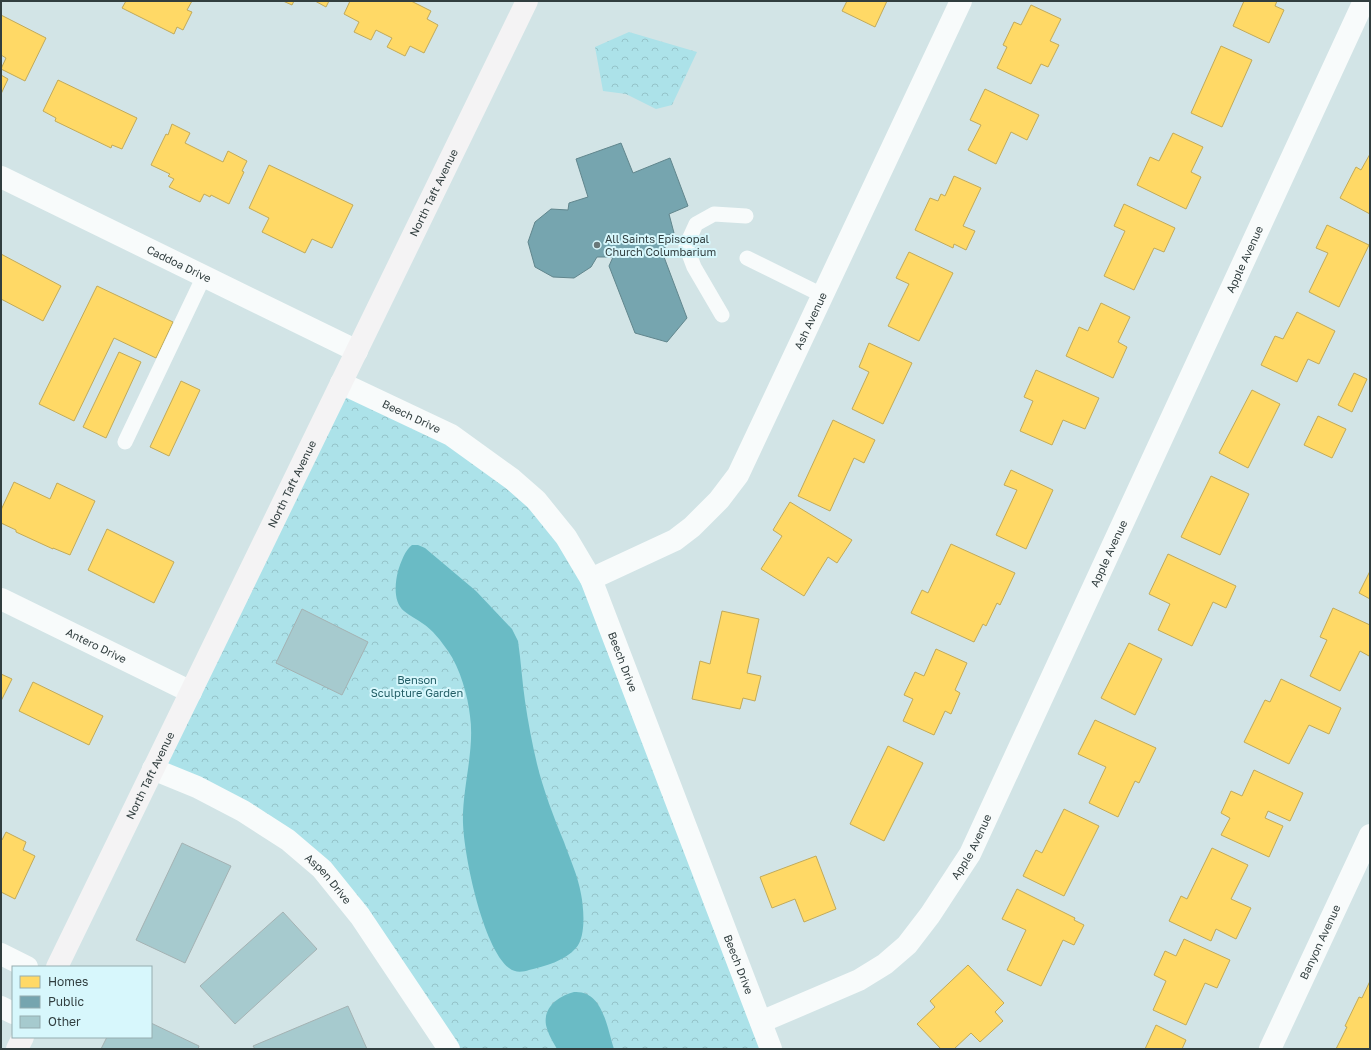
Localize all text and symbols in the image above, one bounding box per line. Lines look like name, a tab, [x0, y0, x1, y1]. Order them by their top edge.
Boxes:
street label: North Taft Avenue	[406, 147, 460, 238]
street label: Apple Avenue	[1223, 224, 1265, 295]
place label: All Saints Episcopal Church Columbarium	[605, 232, 716, 258]
marker: All Saints Episcopal Church Columbarium	[592, 240, 602, 250]
street label: Caddoa Drive	[145, 242, 213, 285]
street label: Ash Avenue	[791, 290, 829, 351]
street label: Beech Drive	[380, 397, 443, 435]
street label: North Taft Avenue	[265, 438, 318, 530]
street label: Apple Avenue	[1087, 518, 1129, 589]
street label: Antero Drive	[64, 625, 129, 665]
street label: Beech Drive	[606, 630, 641, 693]
park label: Benson Sculpture Garden	[371, 673, 463, 699]
street label: North Taft Avenue	[123, 729, 177, 821]
street label: Apple Avenue	[948, 812, 994, 882]
street label: Aspen Drive	[303, 851, 354, 906]
street label: Banyon Avenue	[1296, 902, 1343, 981]
street label: Beech Drive	[722, 933, 756, 996]
legend	[12, 966, 152, 1038]
text: Homes	[48, 974, 88, 989]
text: Public	[48, 994, 85, 1009]
text: Other	[48, 1014, 81, 1029]

